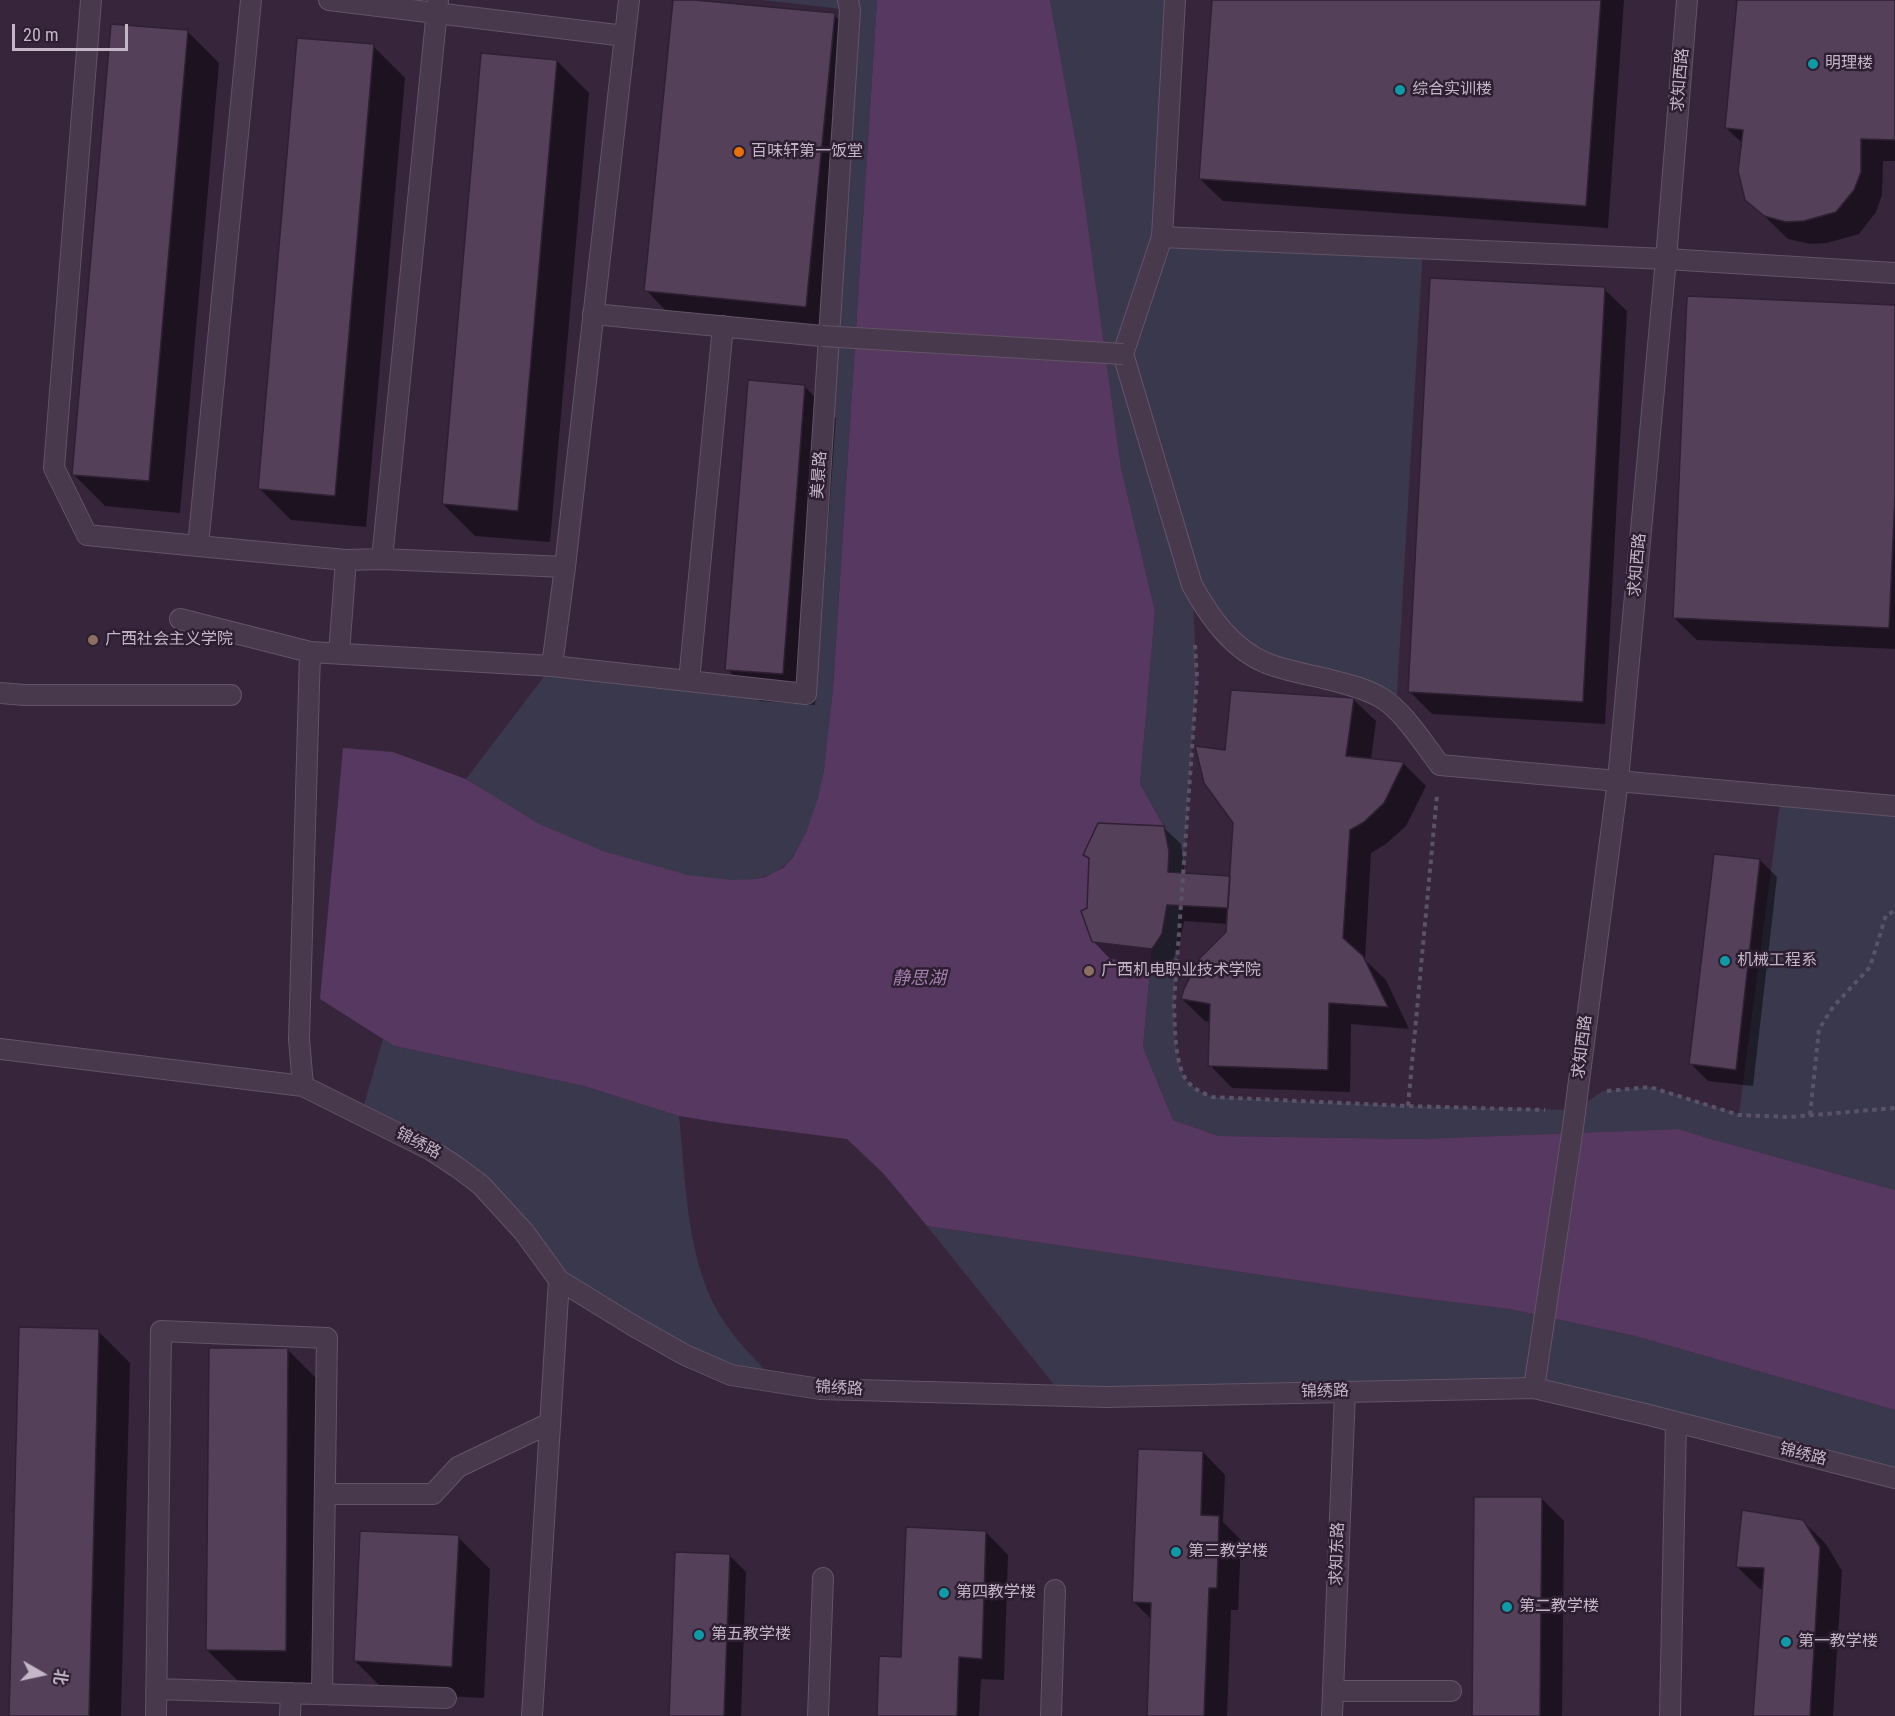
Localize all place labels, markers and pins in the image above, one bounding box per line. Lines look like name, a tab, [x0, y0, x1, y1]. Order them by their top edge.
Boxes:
place label: 明理楼	[1825, 54, 1873, 74]
marker: 明理楼	[1806, 57, 1820, 71]
place label: 综合实训楼	[1412, 80, 1492, 100]
marker: 综合实训楼	[1393, 83, 1407, 97]
place label: 百味轩第一饭堂	[751, 142, 863, 162]
marker: 百味轩第一饭堂	[732, 145, 746, 159]
place label: 广西社会主义学院	[105, 630, 233, 650]
marker: 广西社会主义学院	[86, 633, 100, 647]
place label: 机械工程系	[1737, 951, 1817, 971]
marker: 机械工程系	[1718, 954, 1732, 968]
place label: 广西机电职业技术学院	[1101, 961, 1261, 981]
marker: 广西机电职业技术学院	[1082, 964, 1096, 978]
place label: 第三教学楼	[1188, 1542, 1268, 1562]
marker: 第三教学楼	[1169, 1545, 1183, 1559]
place label: 第四教学楼	[956, 1583, 1036, 1603]
marker: 第四教学楼	[937, 1586, 951, 1600]
place label: 第二教学楼	[1519, 1597, 1599, 1617]
marker: 第二教学楼	[1500, 1600, 1514, 1614]
place label: 第五教学楼	[711, 1625, 791, 1645]
marker: 第五教学楼	[692, 1628, 706, 1642]
place label: 第一教学楼	[1798, 1632, 1878, 1652]
marker: 第一教学楼	[1779, 1635, 1793, 1649]

